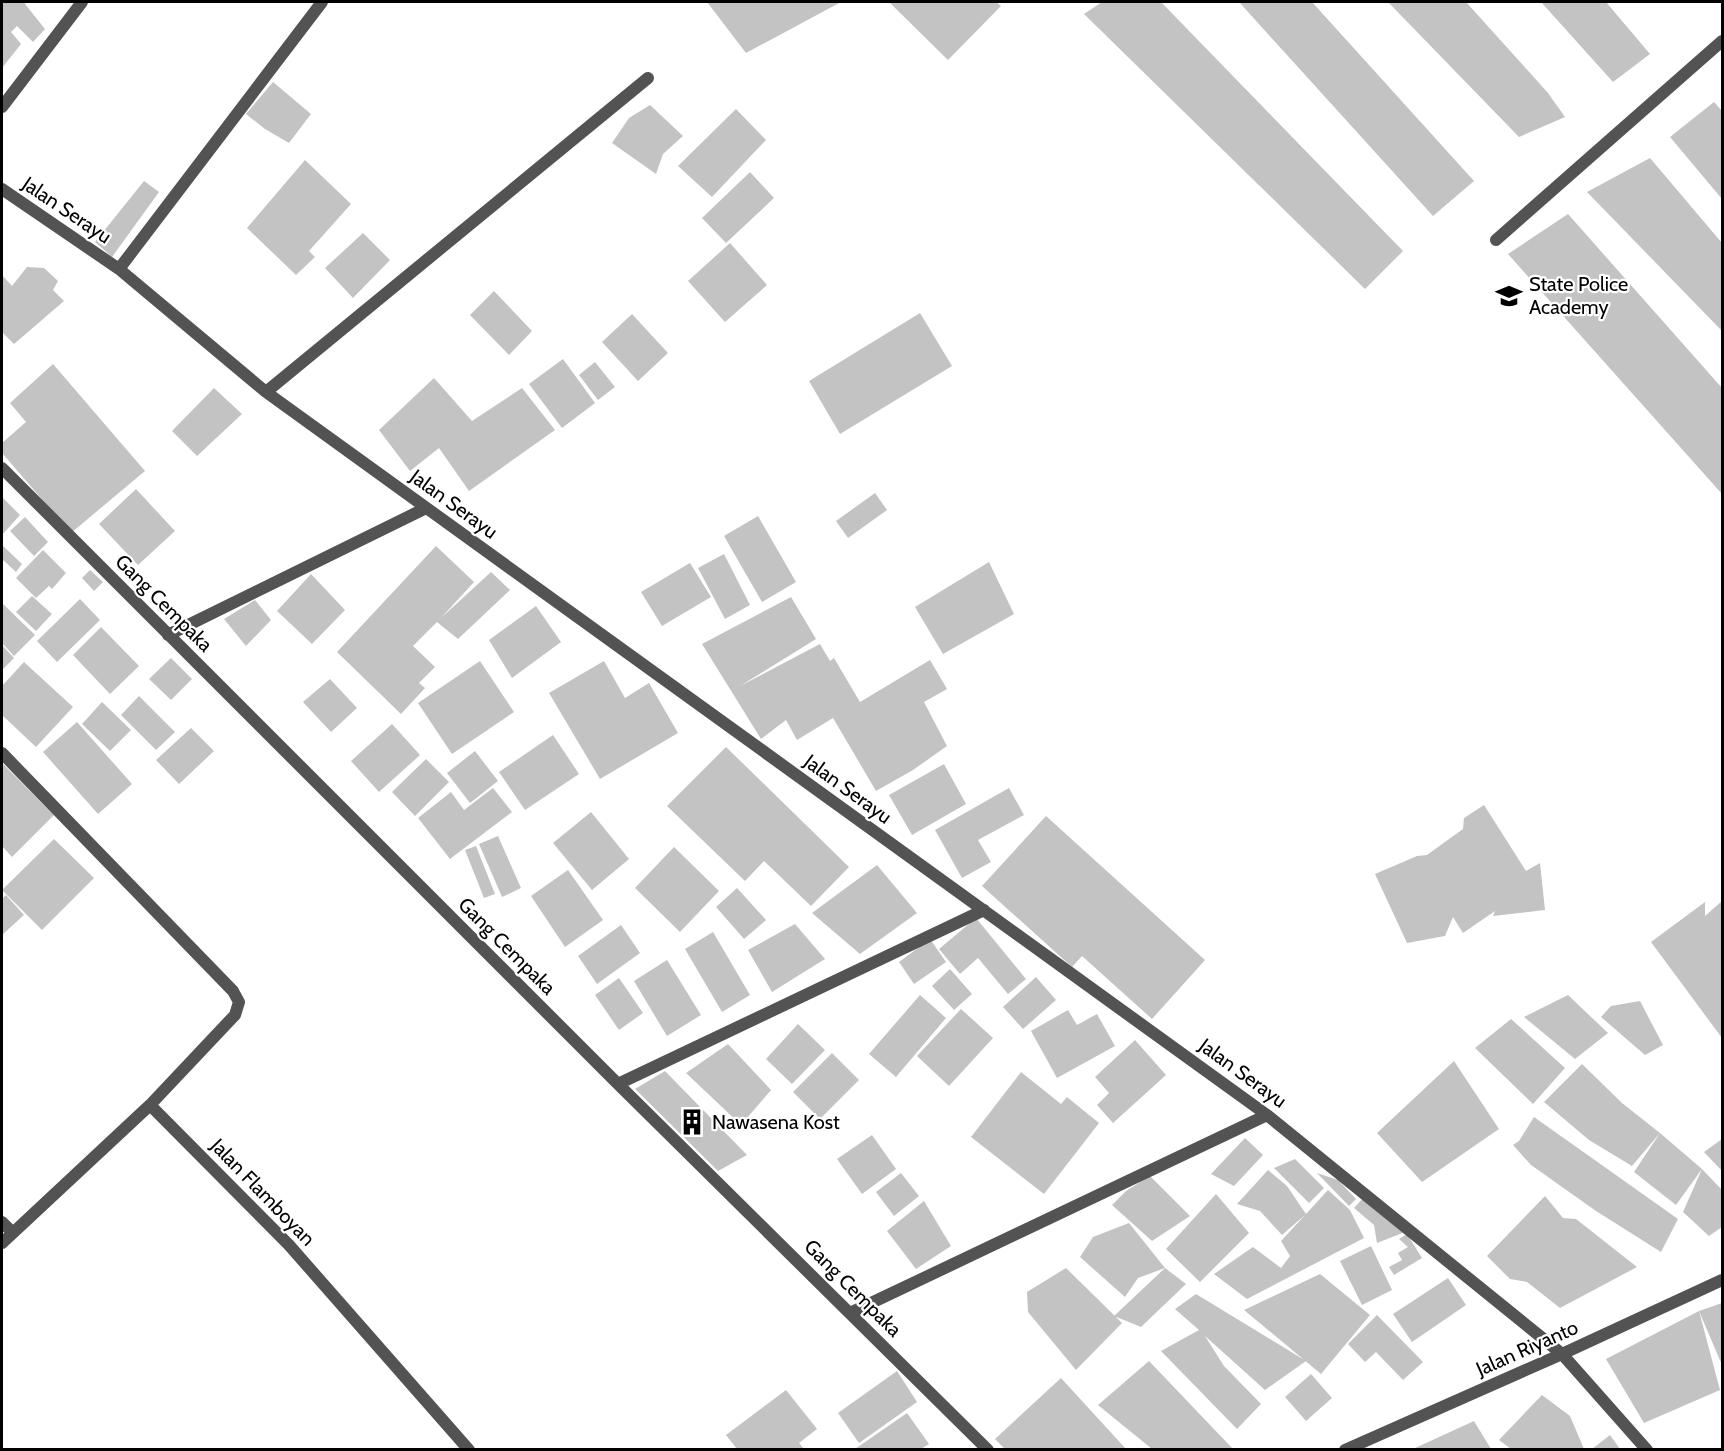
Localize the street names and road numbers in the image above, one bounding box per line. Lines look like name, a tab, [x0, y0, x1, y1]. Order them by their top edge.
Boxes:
street label: Jalan Serayu	[17, 171, 116, 249]
street label: Jalan Serayu	[405, 464, 502, 544]
street label: Gang Cempaka	[110, 549, 218, 657]
street label: Jalan Serayu	[799, 749, 896, 829]
street label: Gang Cempaka	[453, 892, 561, 1000]
street label: Jalan Serayu	[1194, 1033, 1291, 1113]
street label: Jalan Flamboyan	[205, 1133, 320, 1250]
street label: Gang Cempaka	[799, 1234, 907, 1342]
street label: Jalan Riyanto	[1471, 1315, 1582, 1382]

